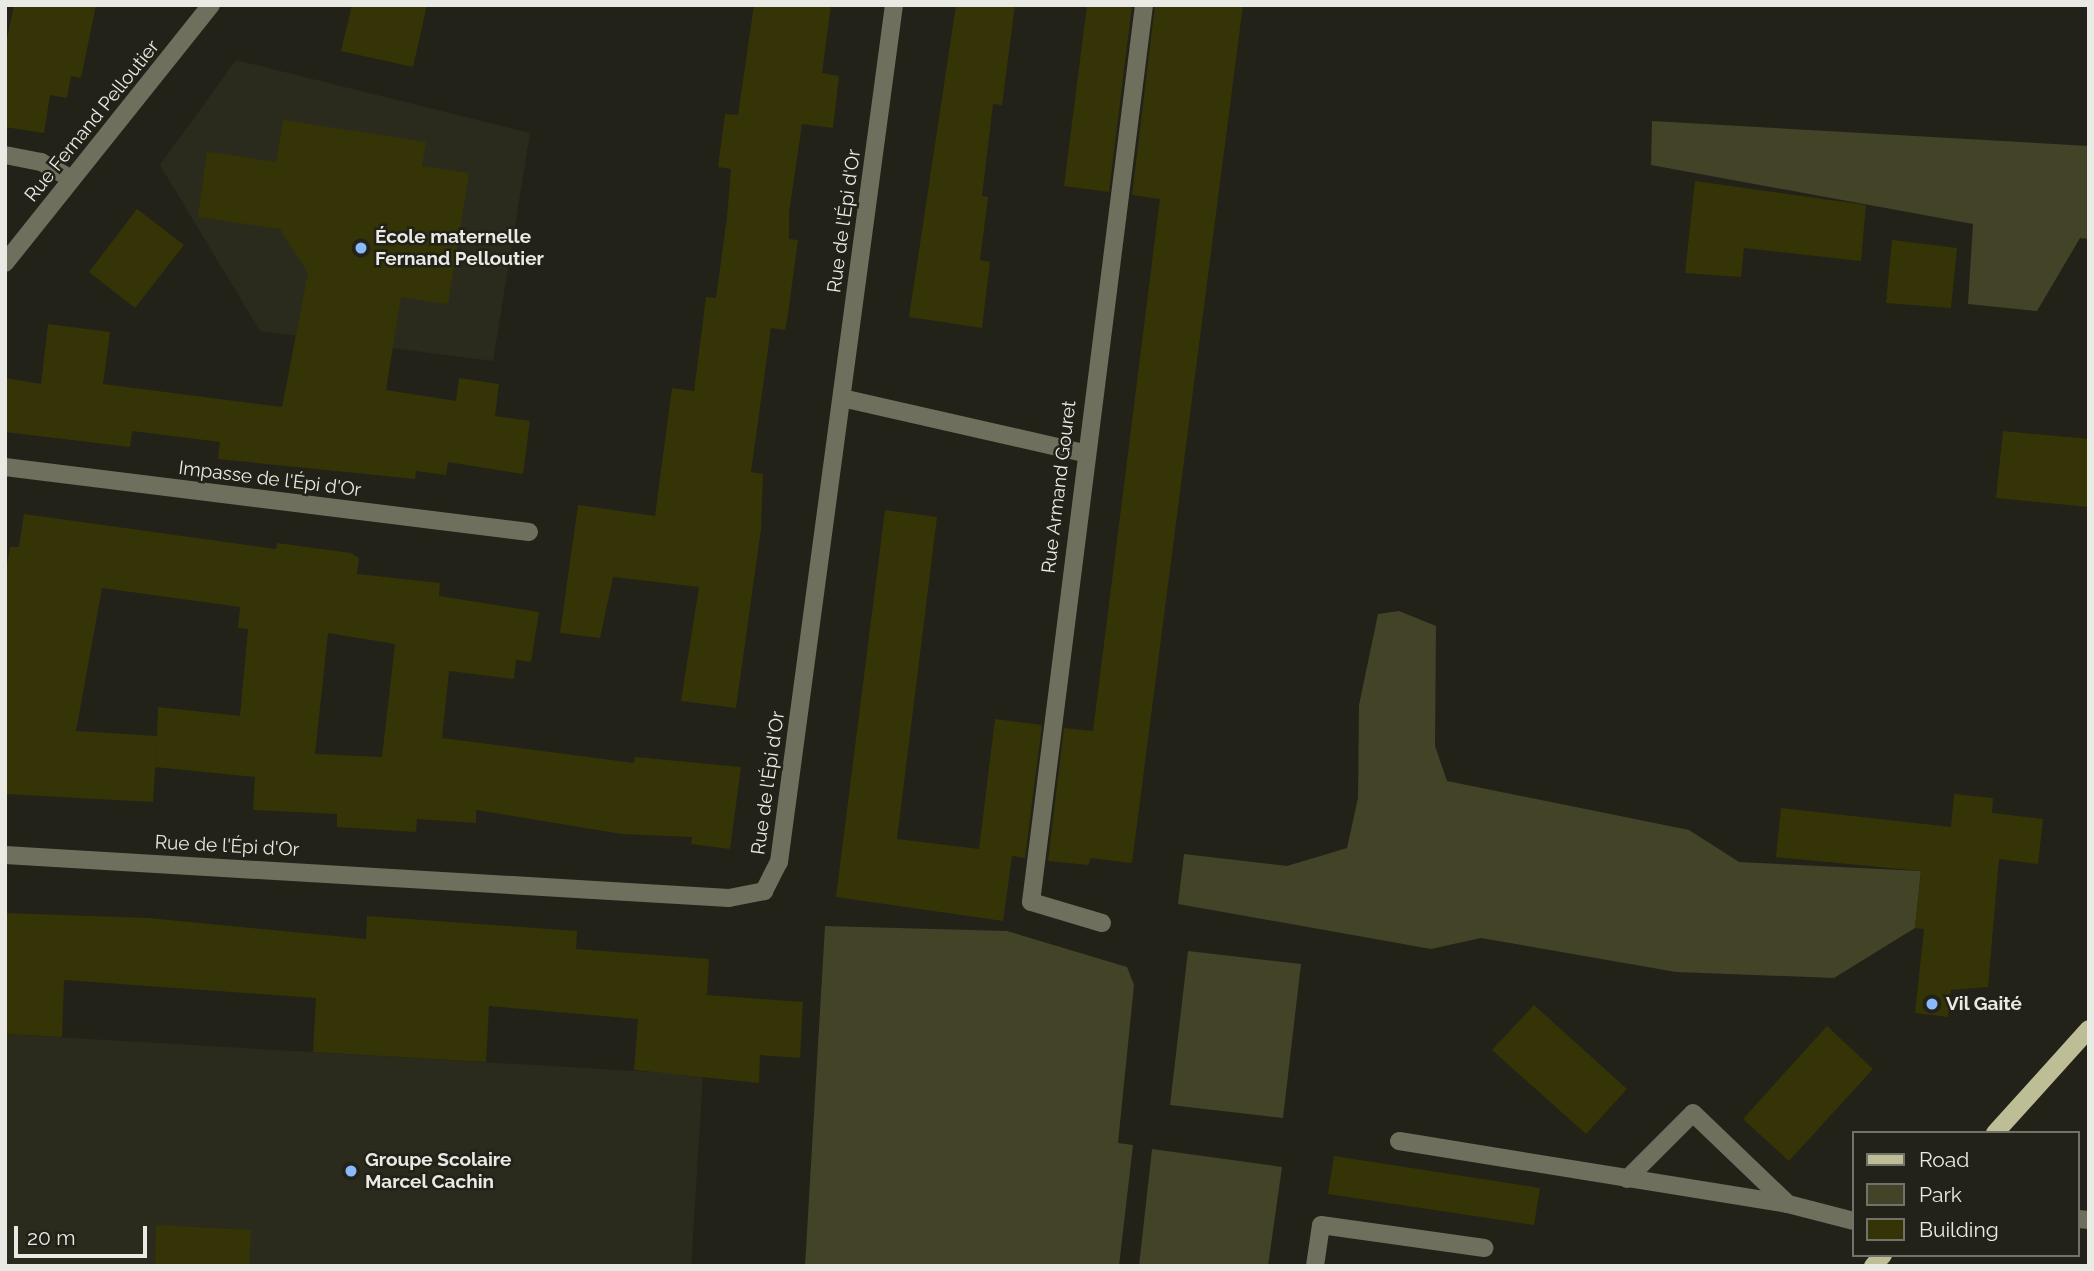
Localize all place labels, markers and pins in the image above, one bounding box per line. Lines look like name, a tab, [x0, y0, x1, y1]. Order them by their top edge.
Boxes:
place label: École maternelle Fernand Pelloutier	[375, 226, 544, 270]
marker: École maternelle Fernand Pelloutier	[353, 240, 369, 256]
place label: Vil Gaité	[1946, 993, 2022, 1015]
marker: Vil Gaité	[1924, 996, 1940, 1012]
place label: Groupe Scolaire Marcel Cachin	[365, 1149, 511, 1193]
marker: Groupe Scolaire Marcel Cachin	[343, 1163, 359, 1179]

